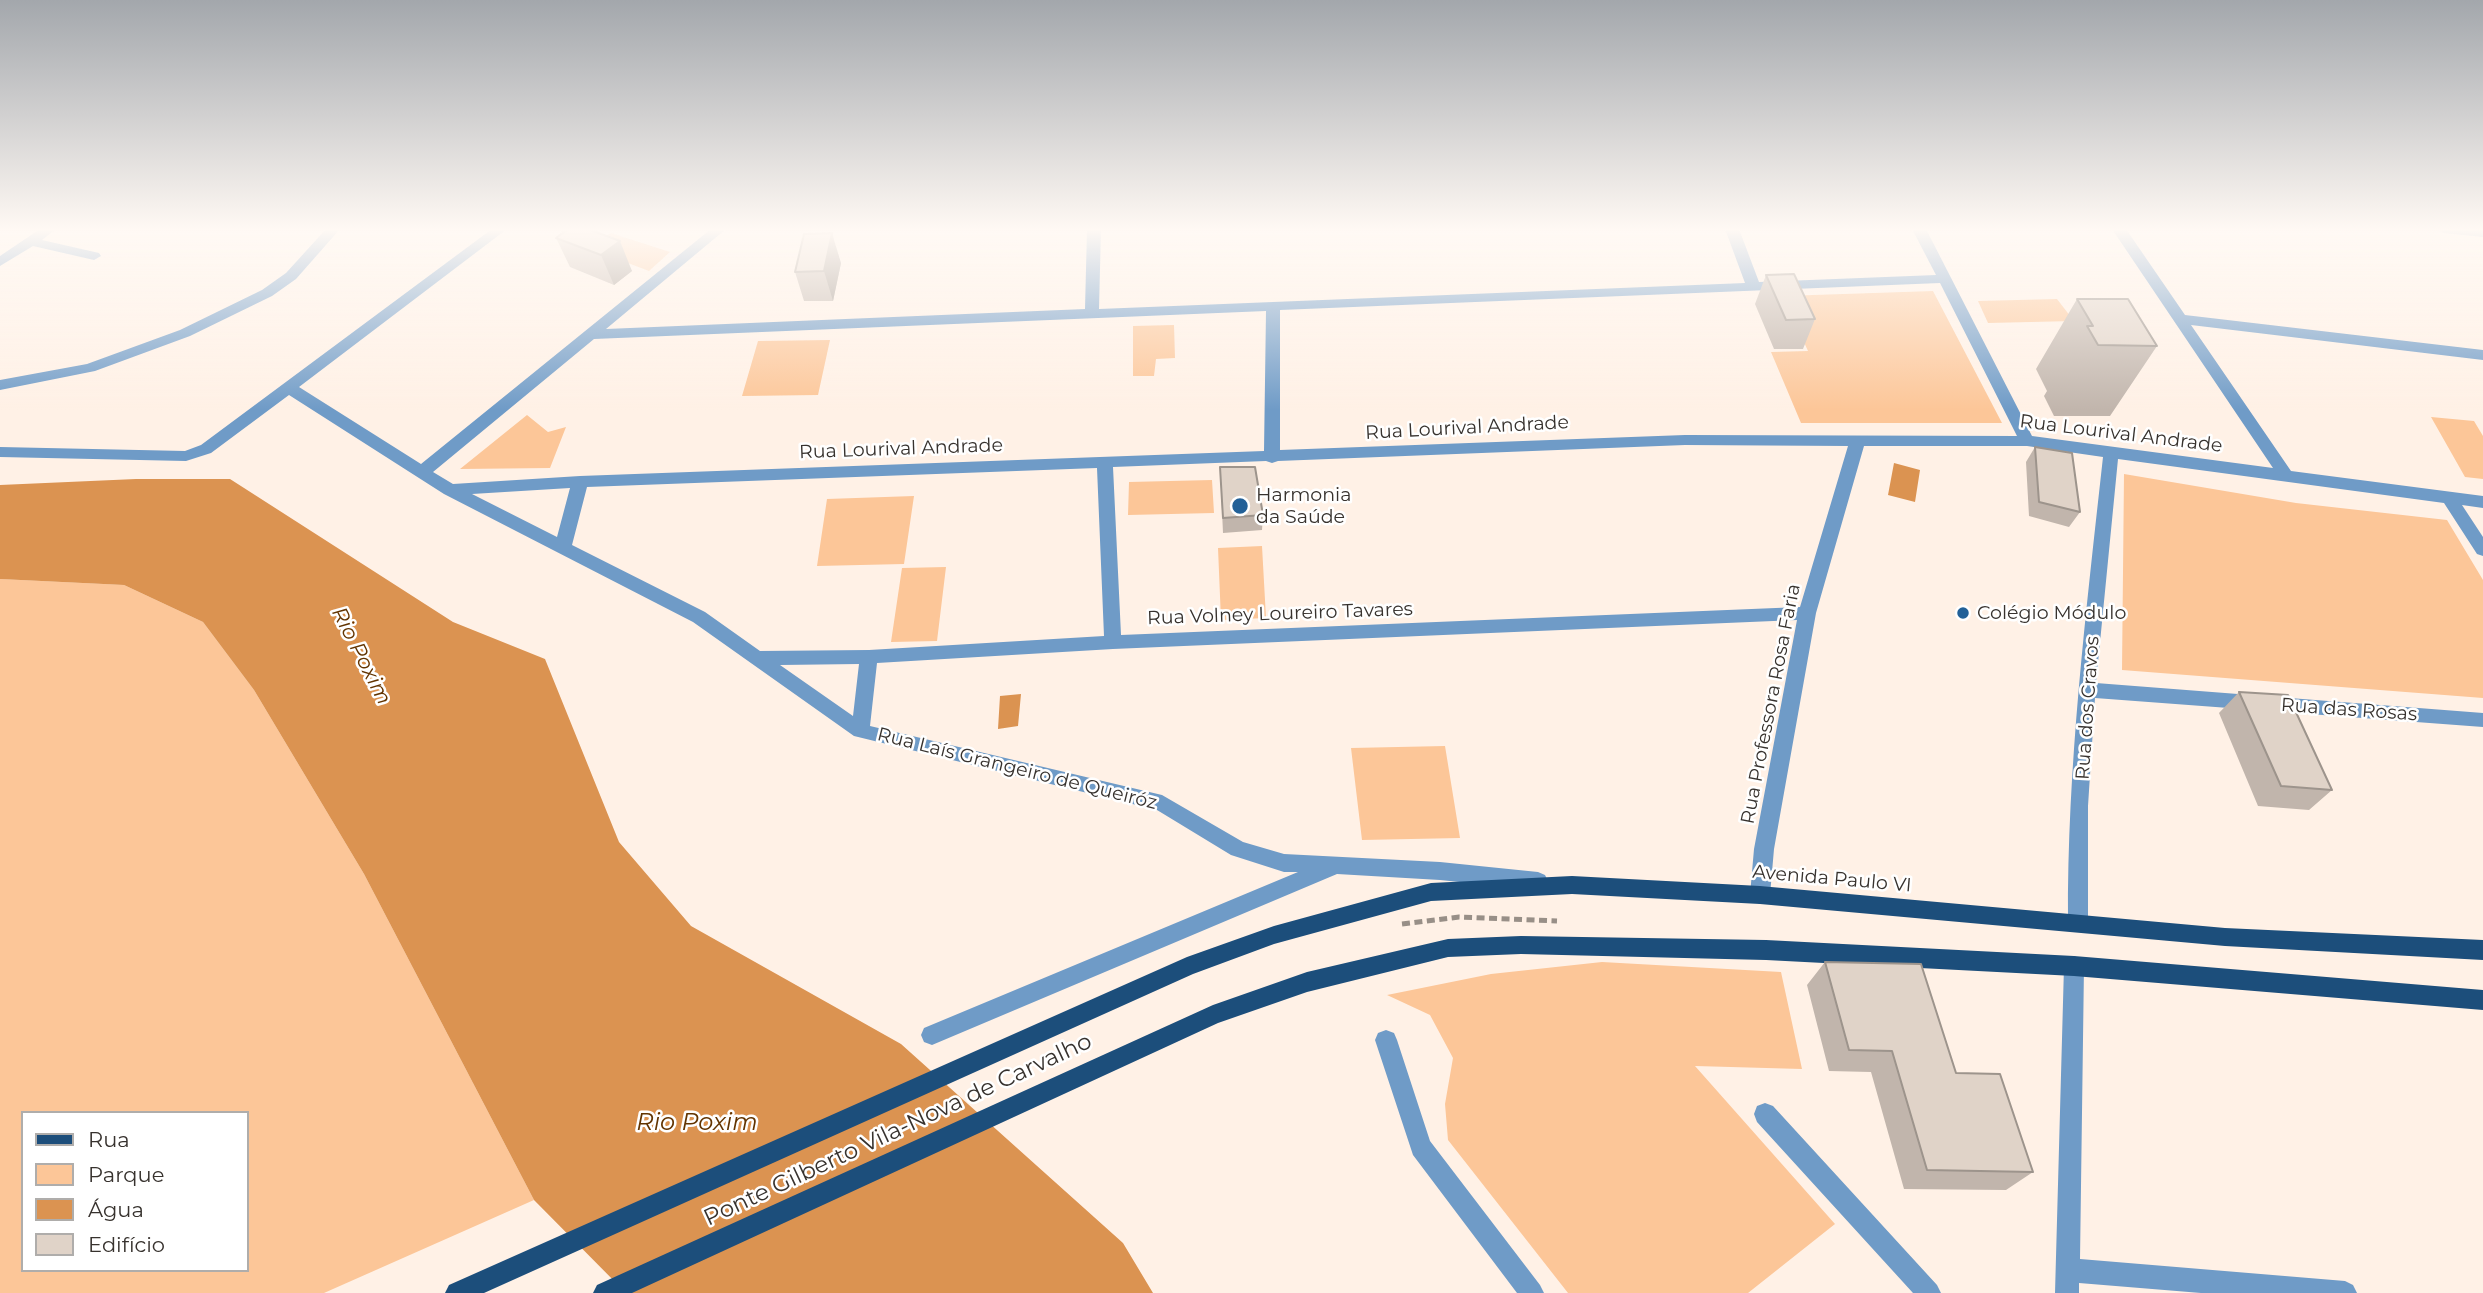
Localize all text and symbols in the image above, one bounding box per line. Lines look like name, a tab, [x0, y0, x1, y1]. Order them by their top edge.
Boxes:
street label: Rua Lourival Andrade	[2018, 410, 2224, 458]
street label: Rua Lourival Andrade	[1365, 411, 1569, 445]
street label: Rua Lourival Andrade	[799, 434, 1003, 464]
place label: Harmonia da Saúde	[1256, 484, 1351, 528]
marker: Harmonia da Saúde	[1230, 496, 1250, 516]
street label: Rua Professora Rosa Faria	[1737, 582, 1805, 826]
street label: Rua Volney Loureiro Tavares	[1147, 598, 1413, 630]
place label: Colégio Módulo	[1977, 602, 2126, 624]
water label: Rio Poxim	[326, 603, 396, 709]
marker: Colégio Módulo	[1955, 605, 1971, 621]
street label: Rua dos Cravos	[2072, 635, 2104, 781]
street label: Rua das Rosas	[2280, 694, 2418, 726]
street label: Rua Laís Grangeiro de Queiróz	[875, 723, 1159, 815]
street label: Avenida Paulo VI	[1751, 861, 1913, 897]
street label: Ponte Gilberto Vila-Nova de Carvalho	[700, 1028, 1096, 1232]
water label: Rio Poxim	[636, 1109, 758, 1137]
legend	[21, 1111, 248, 1272]
text: Rua	[88, 1127, 130, 1152]
text: Parque	[88, 1162, 164, 1187]
text: Água	[88, 1197, 144, 1222]
text: Edifício	[88, 1232, 165, 1257]

